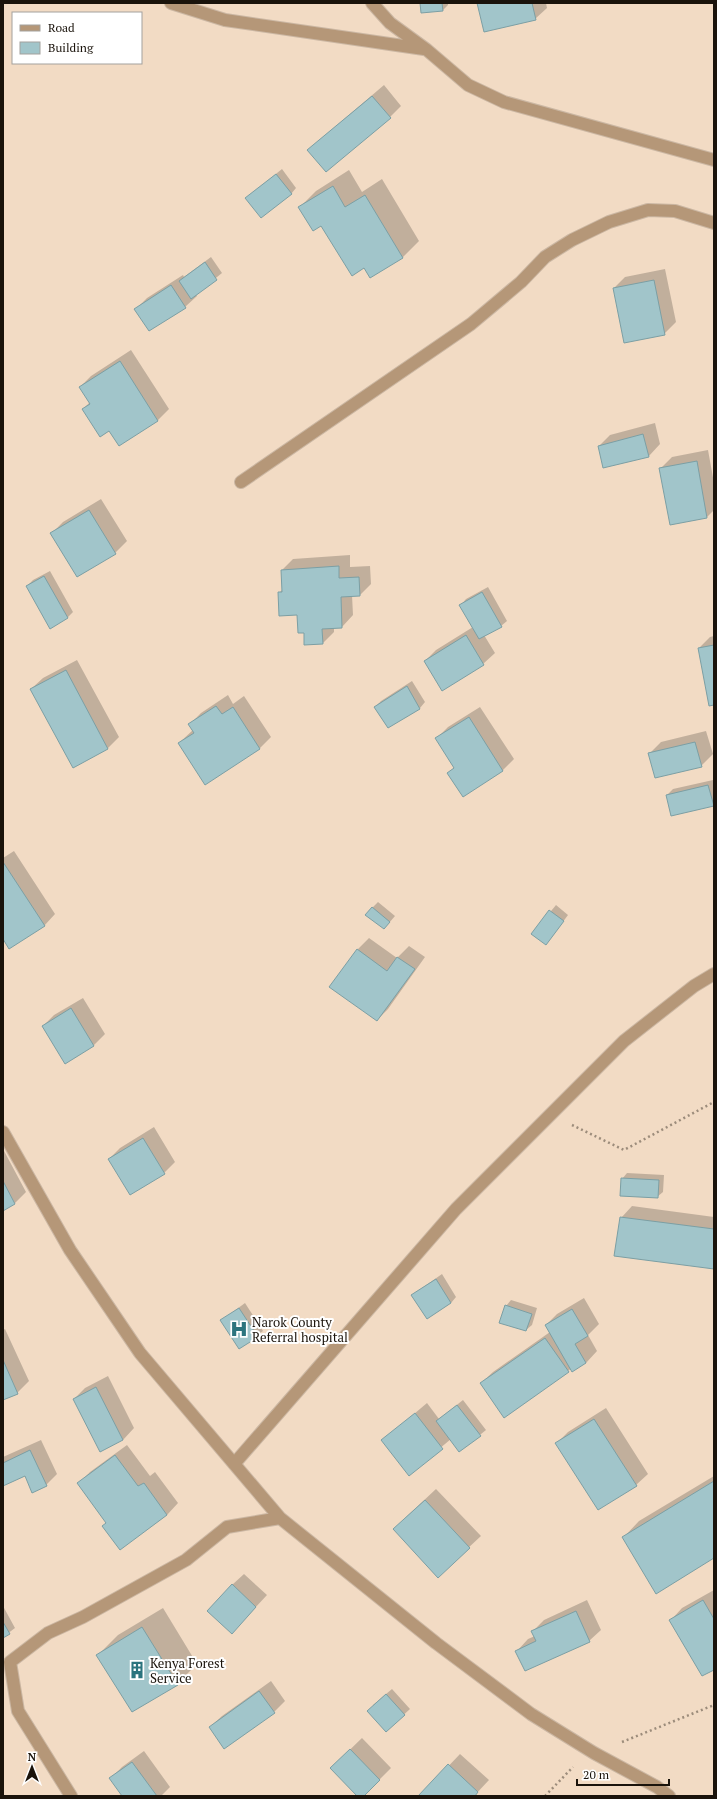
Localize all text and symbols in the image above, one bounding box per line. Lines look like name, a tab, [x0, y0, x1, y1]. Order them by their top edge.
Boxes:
legend	[12, 12, 142, 64]
text: Road	[48, 20, 75, 35]
text: Building	[48, 40, 94, 55]
place label: Narok County Referral hospital	[252, 1313, 348, 1346]
hospital icon: Narok County Referral hospital	[229, 1319, 249, 1339]
place label: Kenya Forest Service	[150, 1654, 225, 1687]
building icon: Kenya Forest Service	[127, 1660, 147, 1680]
north arrow	[12, 1747, 52, 1787]
text: N	[28, 1750, 37, 1764]
scale bar	[577, 1761, 669, 1787]
text: 20 m	[583, 1767, 610, 1782]

